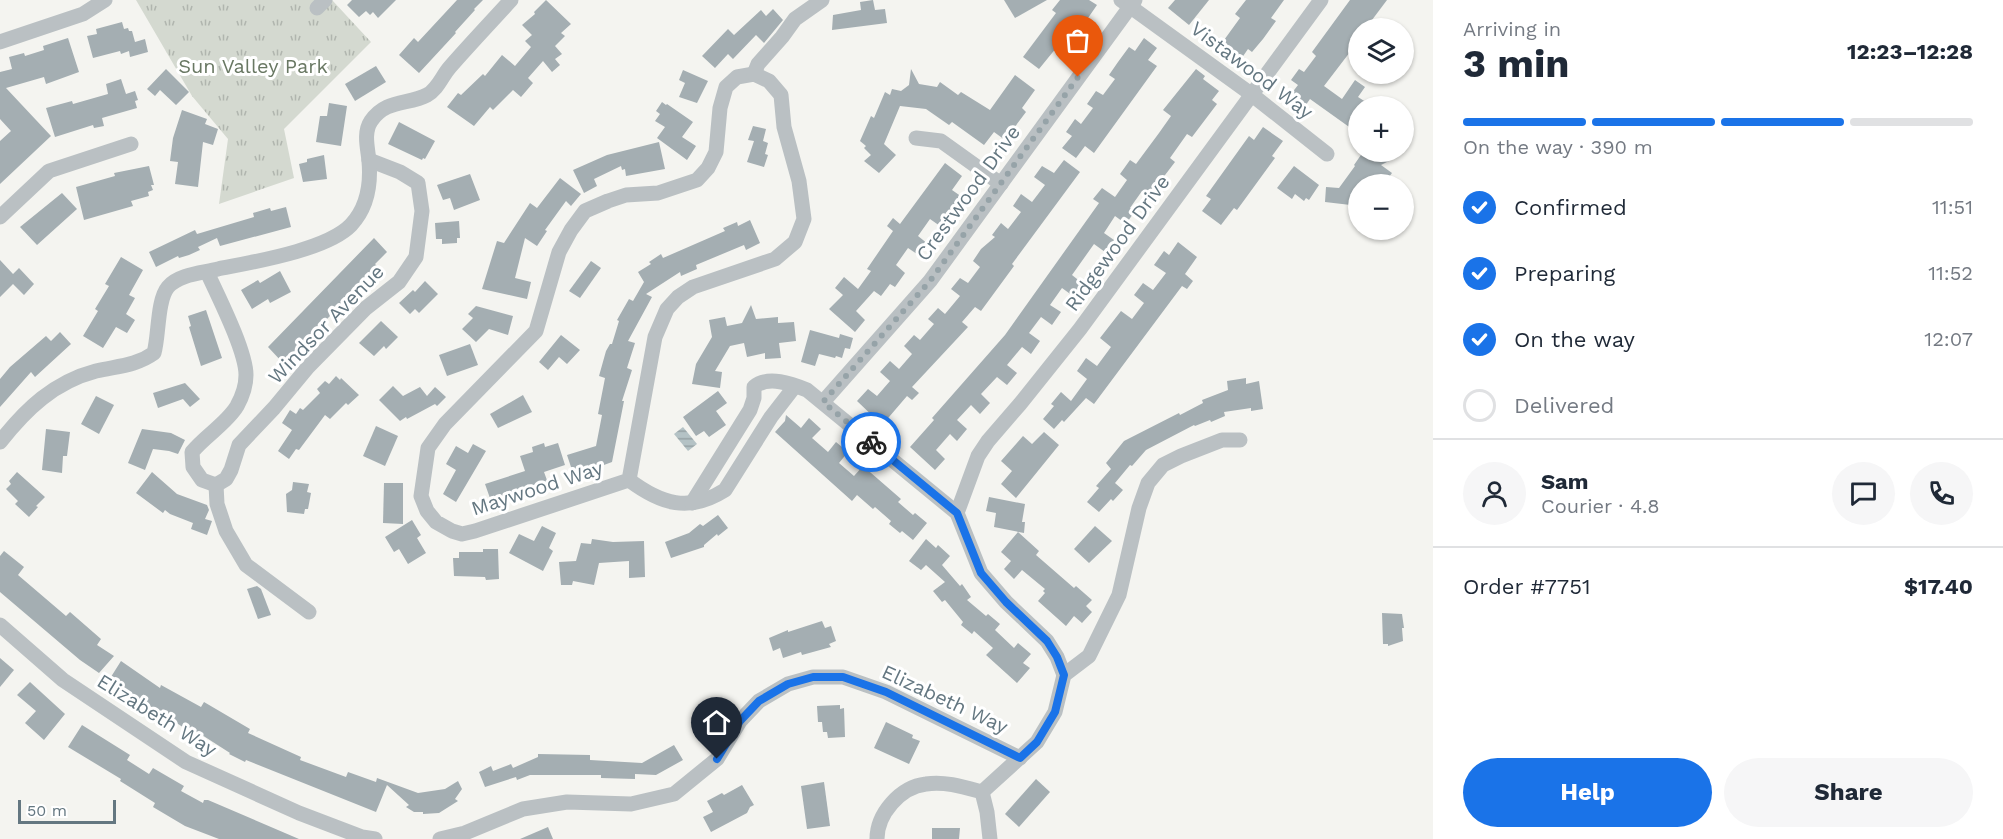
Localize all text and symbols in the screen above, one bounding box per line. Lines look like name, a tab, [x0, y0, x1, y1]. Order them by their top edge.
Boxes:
pin	[1052, 15, 1103, 77]
street label: Vistawood Way	[1186, 16, 1318, 124]
text: Arriving in	[1463, 17, 1561, 41]
map controls	[1348, 18, 1414, 240]
button: layers	[1348, 18, 1414, 84]
icon: bag	[1061, 24, 1094, 57]
text: 12:23–12:28	[1847, 39, 1973, 64]
text: 3 min	[1463, 41, 1570, 86]
park label: Sun Valley Park	[178, 54, 328, 78]
button: +	[1348, 96, 1414, 162]
street label: Crestwood Drive	[911, 121, 1025, 265]
text: On the way · 390 m	[1463, 135, 1653, 159]
street label: Ridgewood Drive	[1060, 170, 1174, 316]
button: −	[1348, 174, 1414, 240]
icon: check	[1463, 191, 1496, 224]
text: Confirmed	[1514, 195, 1627, 220]
text: 11:51	[1932, 195, 1973, 219]
icon: check	[1463, 257, 1496, 290]
street label: Windsor Avenue	[263, 259, 389, 389]
text: Preparing	[1514, 261, 1615, 286]
text: 11:52	[1928, 261, 1973, 285]
icon: check	[1463, 323, 1496, 356]
text: On the way	[1514, 327, 1635, 352]
text: 12:07	[1924, 327, 1973, 351]
text: Delivered	[1514, 393, 1614, 418]
courier	[841, 412, 901, 472]
icon: bike	[855, 426, 888, 459]
street label: Maywood Way	[468, 455, 606, 521]
button: person	[1463, 462, 1526, 525]
button: chat	[1832, 462, 1895, 525]
button: phone	[1910, 462, 1973, 525]
text: Sam	[1541, 469, 1589, 494]
text: Courier · 4.8	[1541, 494, 1660, 518]
text: Order #7751	[1463, 574, 1591, 599]
text: $17.40	[1904, 574, 1973, 599]
street label: Elizabeth Way	[878, 659, 1013, 739]
street label: Elizabeth Way	[93, 669, 222, 762]
pin	[691, 697, 742, 759]
icon: home	[700, 706, 733, 739]
button: Help	[1463, 758, 1712, 827]
button: Share	[1724, 758, 1973, 827]
scale bar	[18, 797, 116, 824]
text: 50 m	[27, 801, 67, 820]

